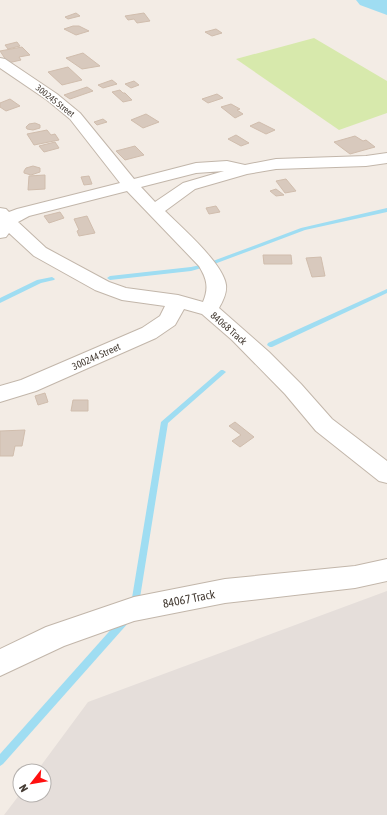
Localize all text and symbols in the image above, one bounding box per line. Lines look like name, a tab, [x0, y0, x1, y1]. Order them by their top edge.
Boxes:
street label: 300245 Street	[34, 83, 77, 119]
street label: 84068 Track	[208, 310, 249, 347]
street label: 300244 Street	[70, 341, 122, 372]
street label: 84067 Track	[162, 587, 217, 611]
north arrow	[12, 763, 52, 803]
text: N	[17, 782, 30, 794]

